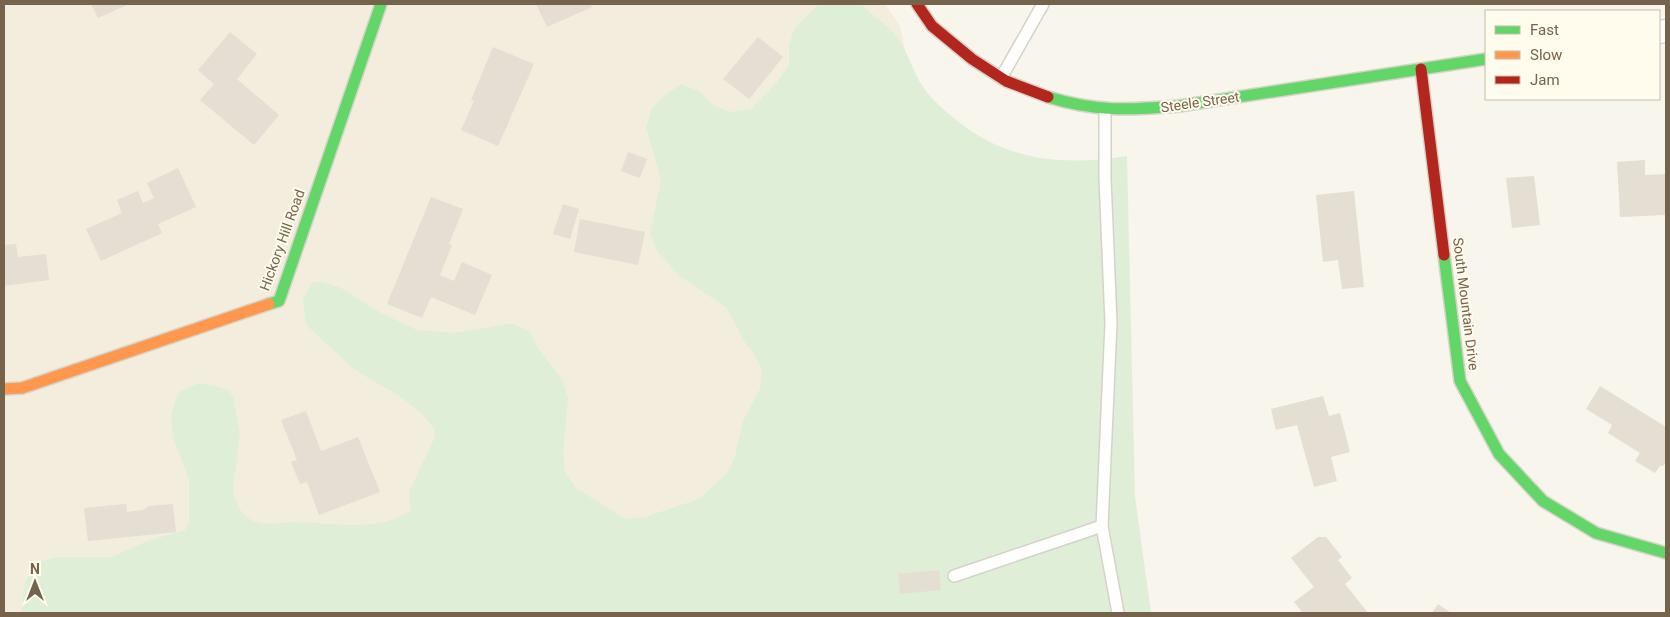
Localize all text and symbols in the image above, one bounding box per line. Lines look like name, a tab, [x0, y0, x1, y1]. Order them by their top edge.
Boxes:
legend	[1485, 10, 1660, 100]
text: Fast	[1530, 21, 1559, 39]
text: Slow	[1530, 46, 1562, 64]
text: Jam	[1530, 71, 1560, 89]
street label: Steele Street	[1160, 89, 1241, 115]
street label: Hickory Hill Road	[256, 187, 308, 293]
street label: South Mountain Drive	[1450, 237, 1482, 371]
north arrow	[10, 557, 60, 607]
text: N	[30, 561, 40, 577]

